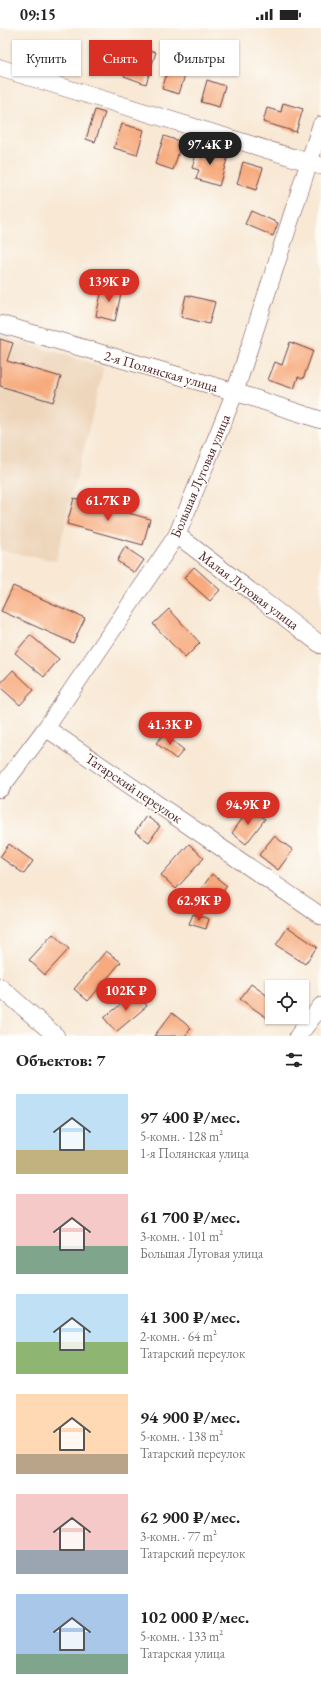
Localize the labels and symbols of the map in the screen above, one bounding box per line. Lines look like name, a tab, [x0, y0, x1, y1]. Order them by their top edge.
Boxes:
pin: 97.4K ₽	[173, 132, 247, 166]
pin: 139K ₽	[76, 269, 142, 303]
street label: 2-я Полянская улица	[102, 346, 220, 396]
street label: Большая Луговая улица	[166, 411, 234, 541]
pin: 61.7K ₽	[71, 488, 145, 522]
street label: Малая Луговая улица	[195, 547, 303, 634]
pin: 41.3K ₽	[133, 712, 207, 746]
street label: Татарский переулок	[82, 749, 186, 827]
pin: 94.9K ₽	[211, 792, 285, 826]
pin: 62.9K ₽	[162, 888, 236, 922]
pin: 102K ₽	[93, 978, 159, 1012]

